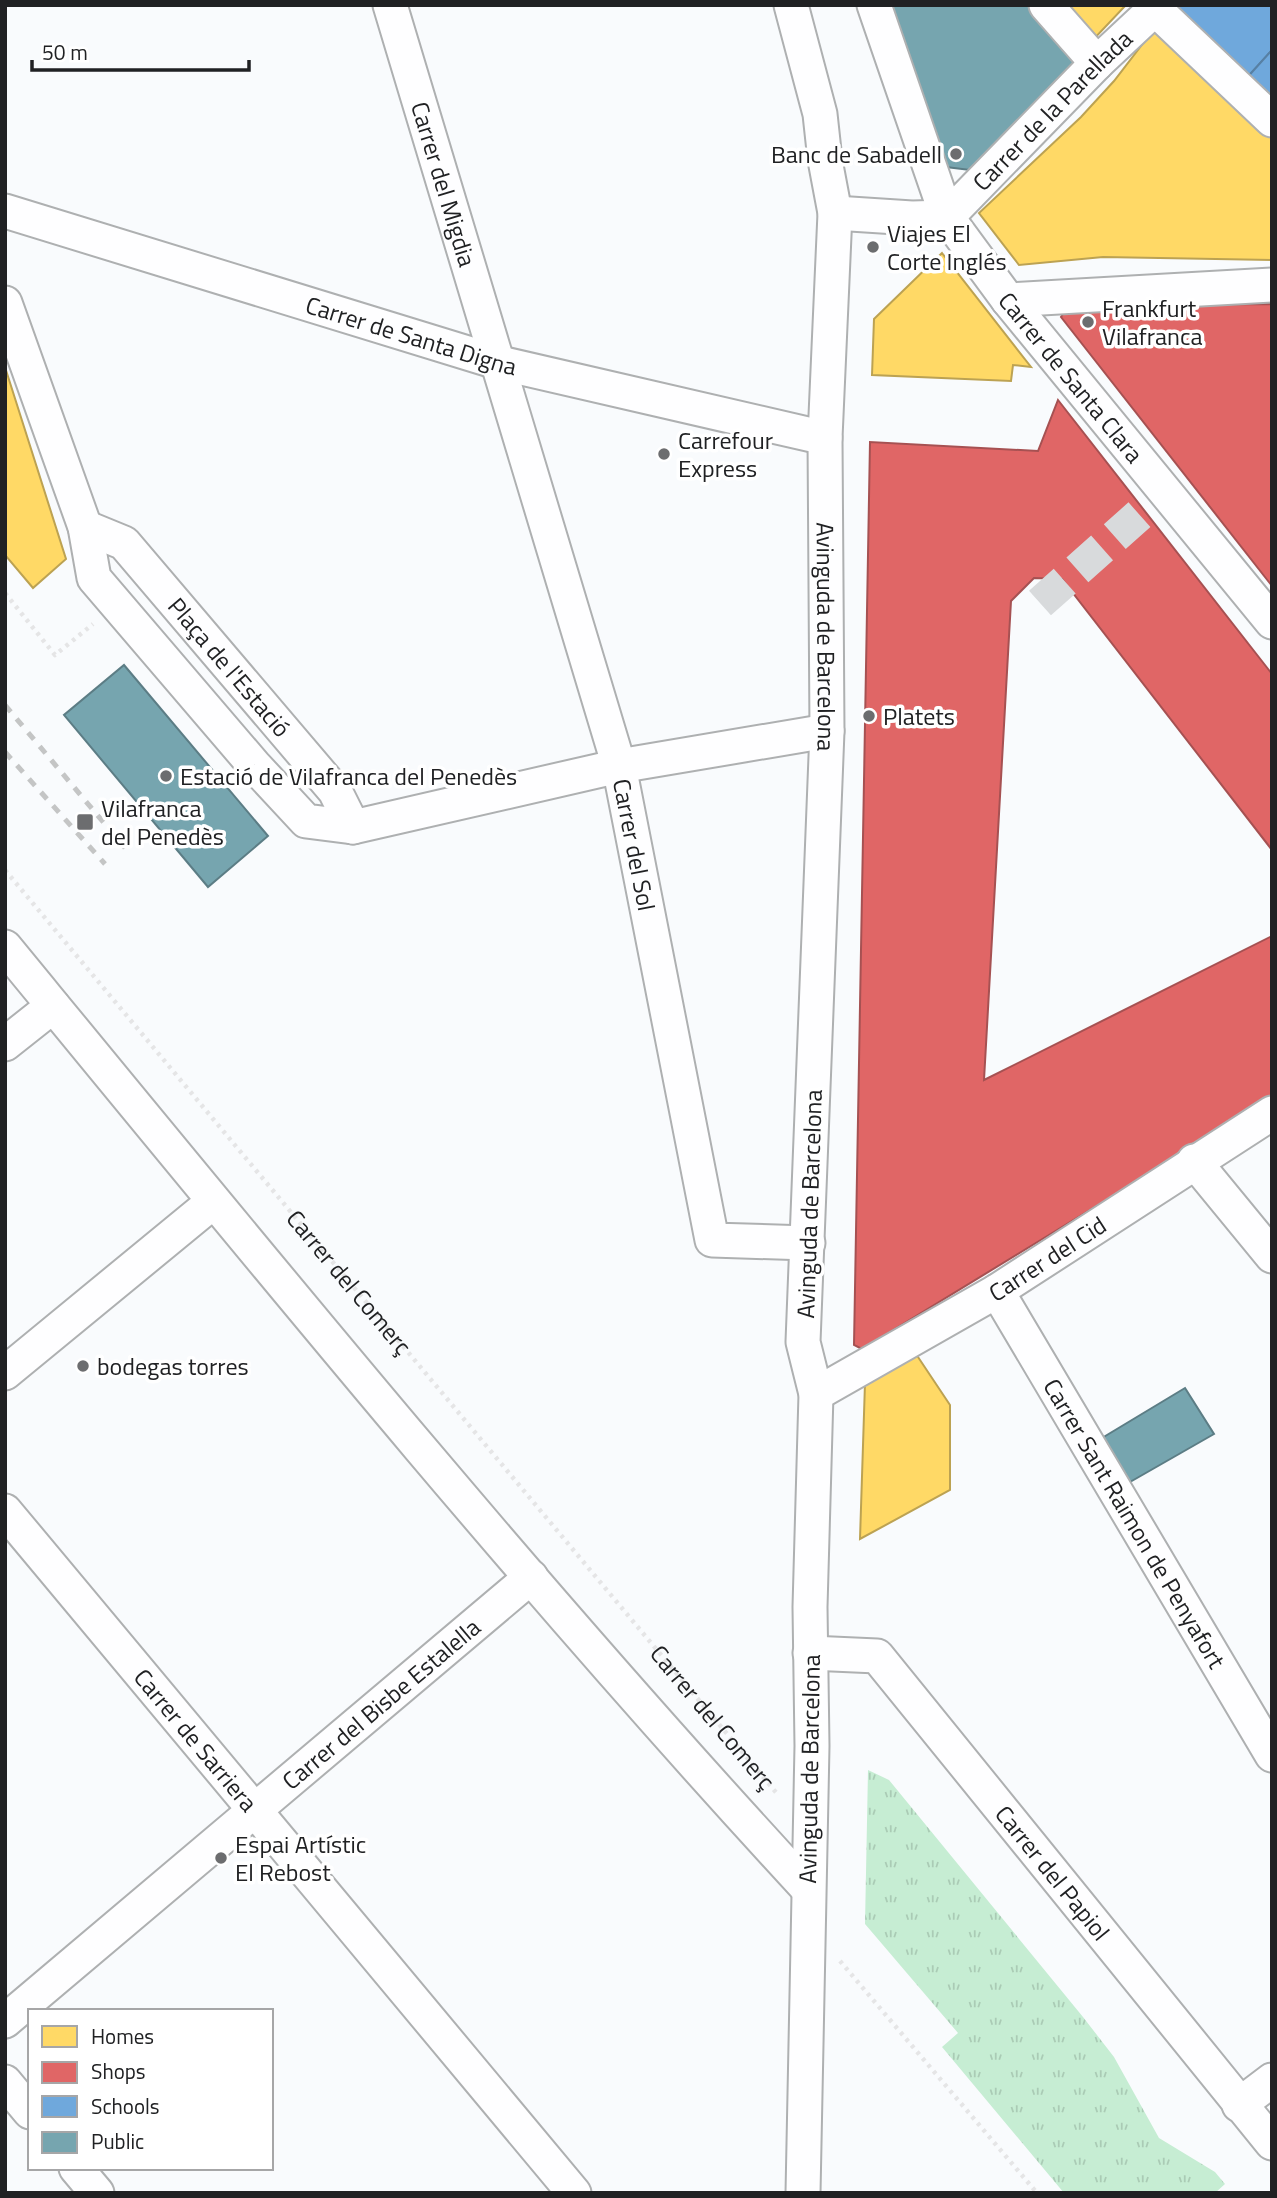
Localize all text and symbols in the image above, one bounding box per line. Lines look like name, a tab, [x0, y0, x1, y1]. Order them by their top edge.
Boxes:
street label: Carrer de la Parellada	[964, 21, 1140, 199]
scale bar	[32, 28, 248, 72]
text: 50 m	[42, 36, 88, 68]
street label: Carrer del Migdia	[402, 97, 486, 271]
place label: Banc de Sabadell	[771, 136, 942, 172]
marker: Banc de Sabadell	[948, 146, 964, 162]
place label: Viajes El Corte Inglés	[887, 215, 1007, 279]
marker: Viajes El Corte Inglés	[865, 239, 881, 255]
street label: Carrer de Santa Clara	[990, 284, 1152, 471]
street label: Carrer de Santa Digna	[301, 286, 520, 384]
place label: Frankfurt Vilafranca	[1102, 290, 1202, 354]
marker: Frankfurt Vilafranca	[1080, 314, 1096, 330]
place label: Carrefour Express	[678, 422, 773, 486]
marker: Carrefour Express	[656, 446, 672, 462]
street label: Avinguda de Barcelona	[808, 522, 845, 752]
street label: Plaça de l'Estació	[160, 589, 299, 745]
place label: Platets	[883, 698, 955, 734]
marker: Platets	[861, 708, 877, 724]
place label: Estació de Vilafranca del Penedès	[180, 758, 517, 794]
marker: Estació de Vilafranca del Penedès	[158, 768, 174, 784]
street label: Carrer del Sol	[604, 776, 665, 914]
place label: Vilafranca del Penedès	[101, 790, 224, 854]
marker: Vilafranca del Penedès	[75, 812, 95, 832]
street label: Avinguda de Barcelona	[787, 1089, 831, 1319]
street label: Carrer del Comerç	[278, 1202, 421, 1362]
street label: Carrer del Cid	[982, 1207, 1113, 1310]
place label: bodegas torres	[97, 1348, 249, 1384]
marker: bodegas torres	[75, 1358, 91, 1374]
street label: Carrer Sant Raimon de Penyafort	[1035, 1371, 1235, 1676]
street label: Carrer del Bisbe Estalella	[274, 1609, 488, 1798]
street label: Carrer del Comerç	[642, 1637, 784, 1797]
street label: Avinguda de Barcelona	[789, 1654, 829, 1884]
street label: Carrer de Sarriera	[125, 1660, 266, 1819]
street label: Carrer del Papiol	[987, 1797, 1119, 1948]
place label: Espai Artístic El Rebost	[235, 1826, 366, 1890]
marker: Espai Artístic El Rebost	[213, 1850, 229, 1866]
legend	[28, 2009, 273, 2170]
text: Homes	[91, 2020, 154, 2052]
text: Shops	[91, 2055, 146, 2087]
text: Schools	[91, 2090, 160, 2122]
text: Public	[91, 2125, 144, 2157]

